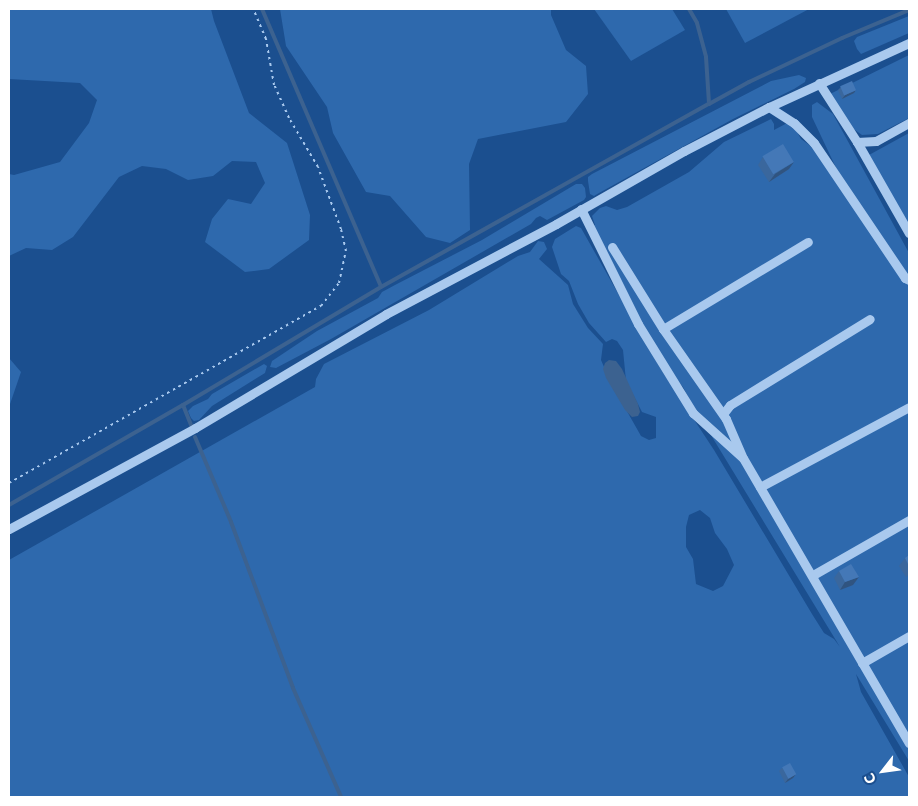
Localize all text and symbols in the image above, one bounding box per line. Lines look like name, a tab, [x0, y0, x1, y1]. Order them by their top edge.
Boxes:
north arrow	[858, 746, 908, 796]
text: С	[860, 770, 879, 787]

